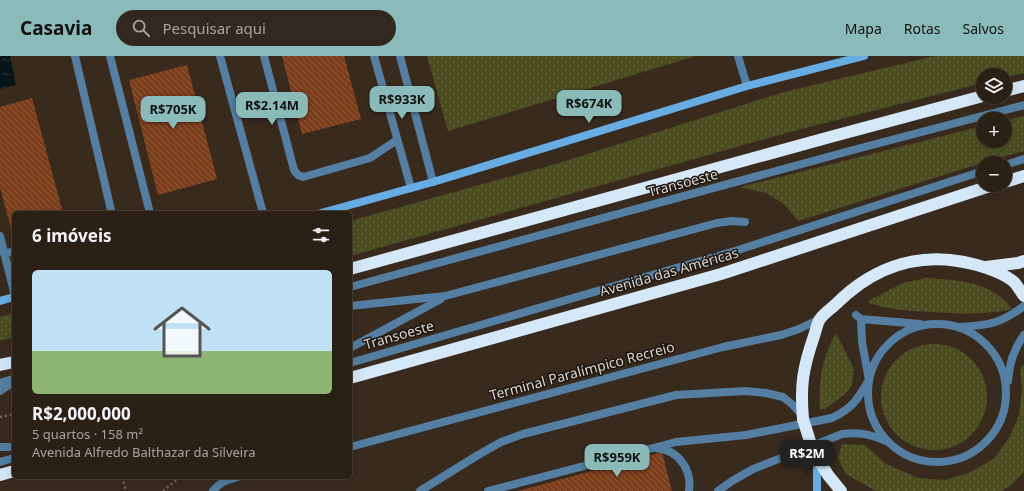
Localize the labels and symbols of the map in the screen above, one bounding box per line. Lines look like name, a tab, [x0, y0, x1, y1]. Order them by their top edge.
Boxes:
pin: R$933K	[369, 86, 435, 120]
pin: R$674K	[556, 90, 622, 124]
pin: R$2.14M	[235, 92, 309, 126]
pin: R$705K	[140, 96, 206, 130]
street label: Transoeste	[646, 164, 720, 201]
street label: Avenida das Américas	[597, 242, 741, 300]
street label: Transoeste	[362, 315, 436, 354]
street label: Terminal Paralímpico Recreio	[487, 337, 676, 404]
pin: R$2M	[783, 440, 831, 474]
pin: R$959K	[584, 444, 650, 478]

